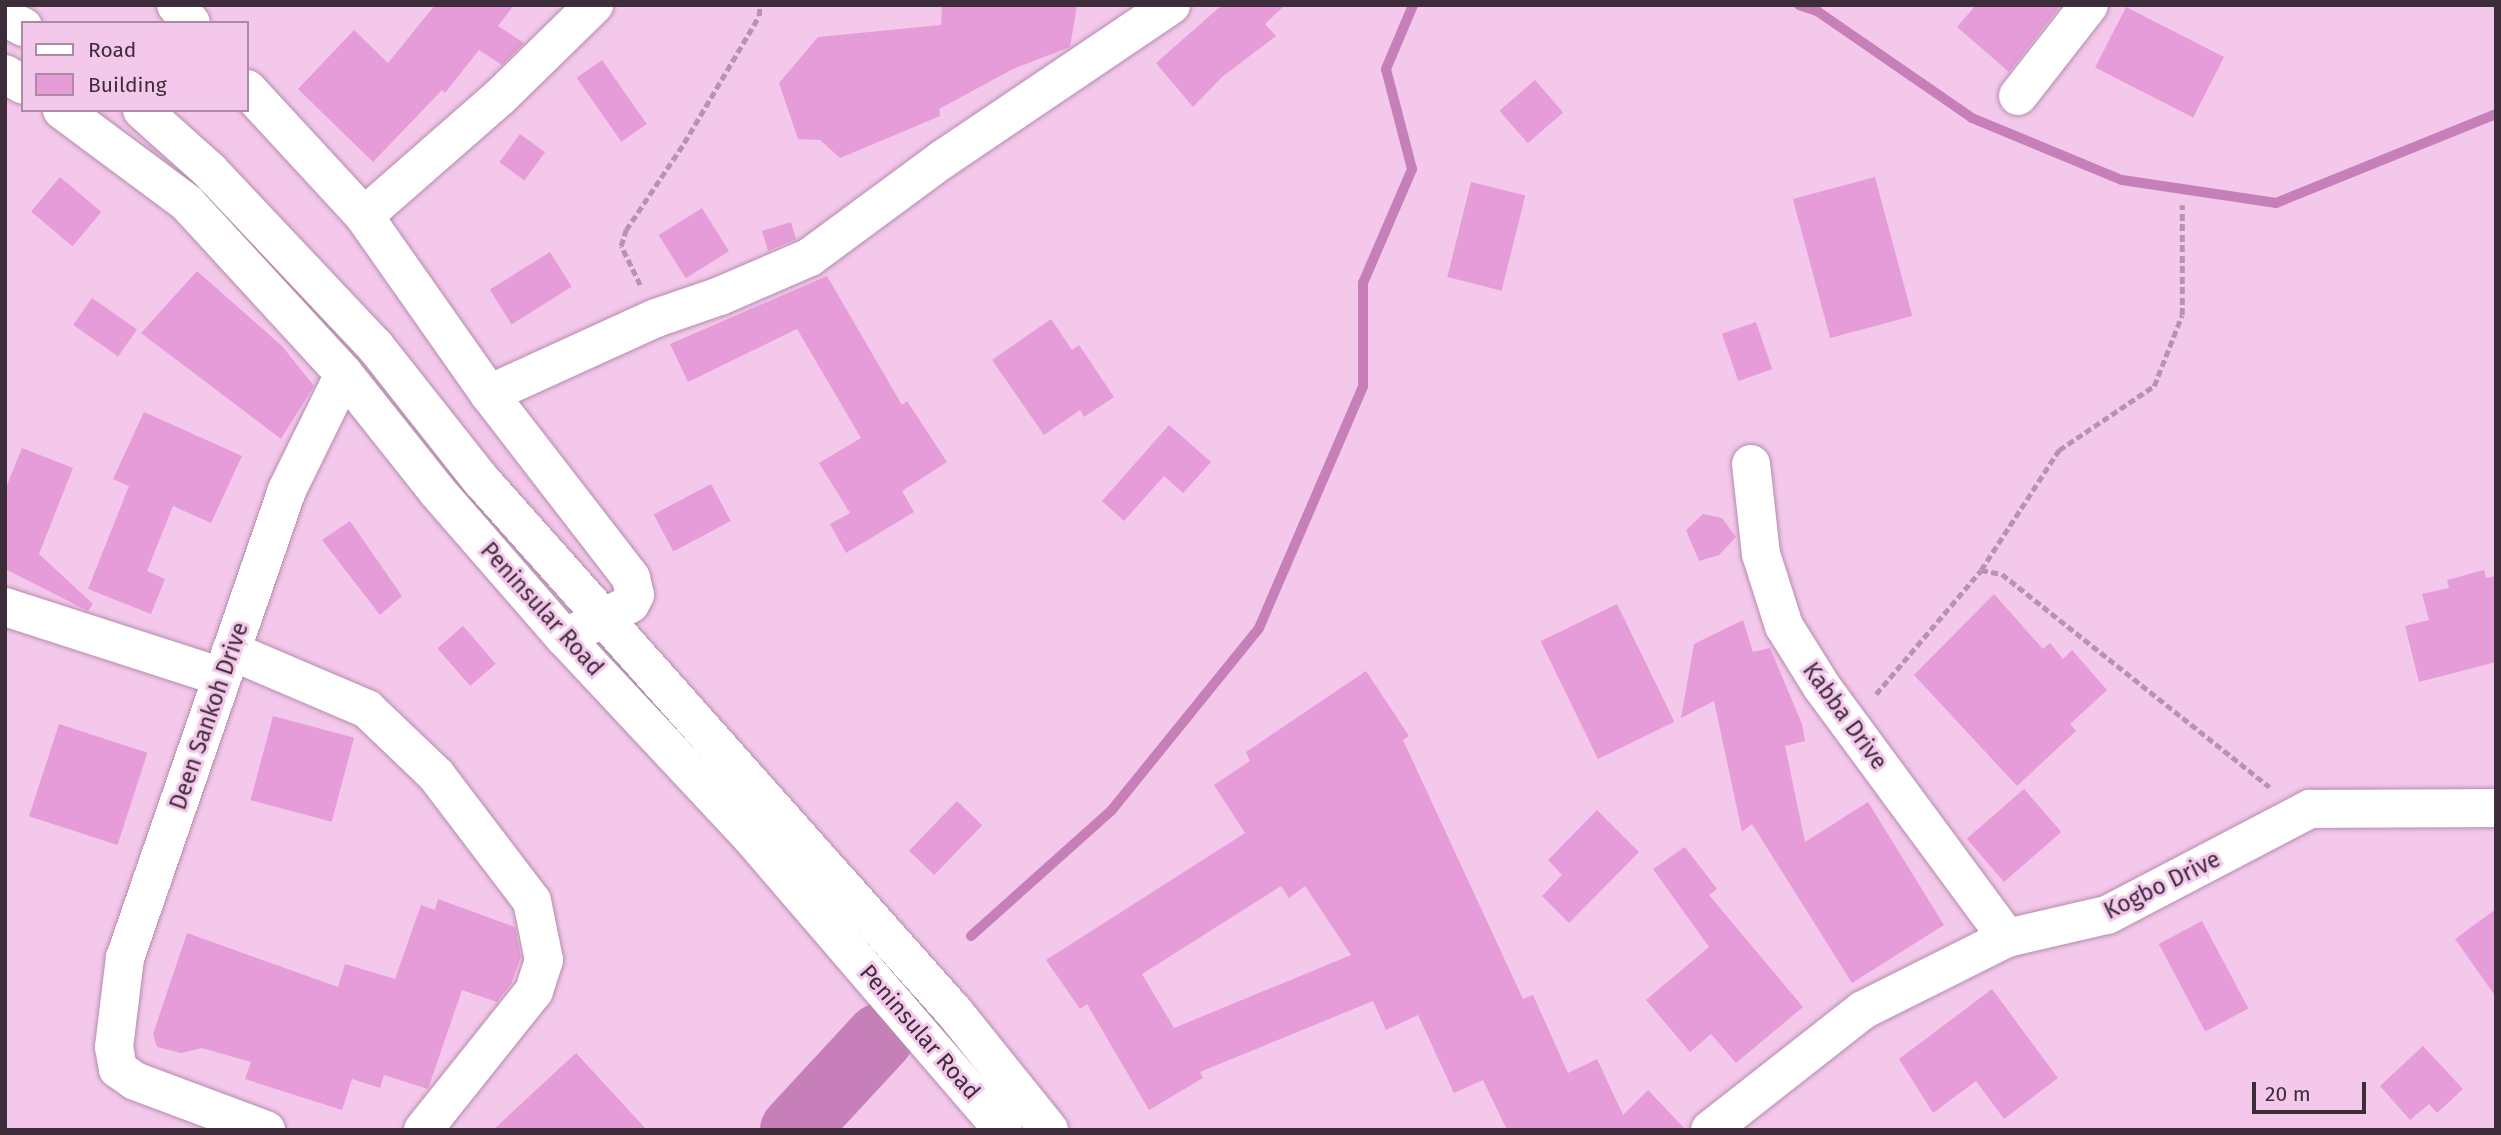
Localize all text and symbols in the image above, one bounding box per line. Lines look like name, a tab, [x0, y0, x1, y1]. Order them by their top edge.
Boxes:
legend	[21, 21, 248, 112]
text: Road	[88, 37, 136, 63]
text: Building	[88, 72, 167, 98]
street label: Peninsular Road	[475, 537, 609, 681]
street label: Deen Sankoh Drive	[164, 619, 254, 813]
street label: Kabba Drive	[1797, 657, 1893, 775]
street label: Kogbo Drive	[2099, 845, 2225, 925]
street label: Peninsular Road	[854, 959, 986, 1105]
scale bar	[2256, 1068, 2370, 1112]
text: 20 m	[2265, 1081, 2311, 1107]

